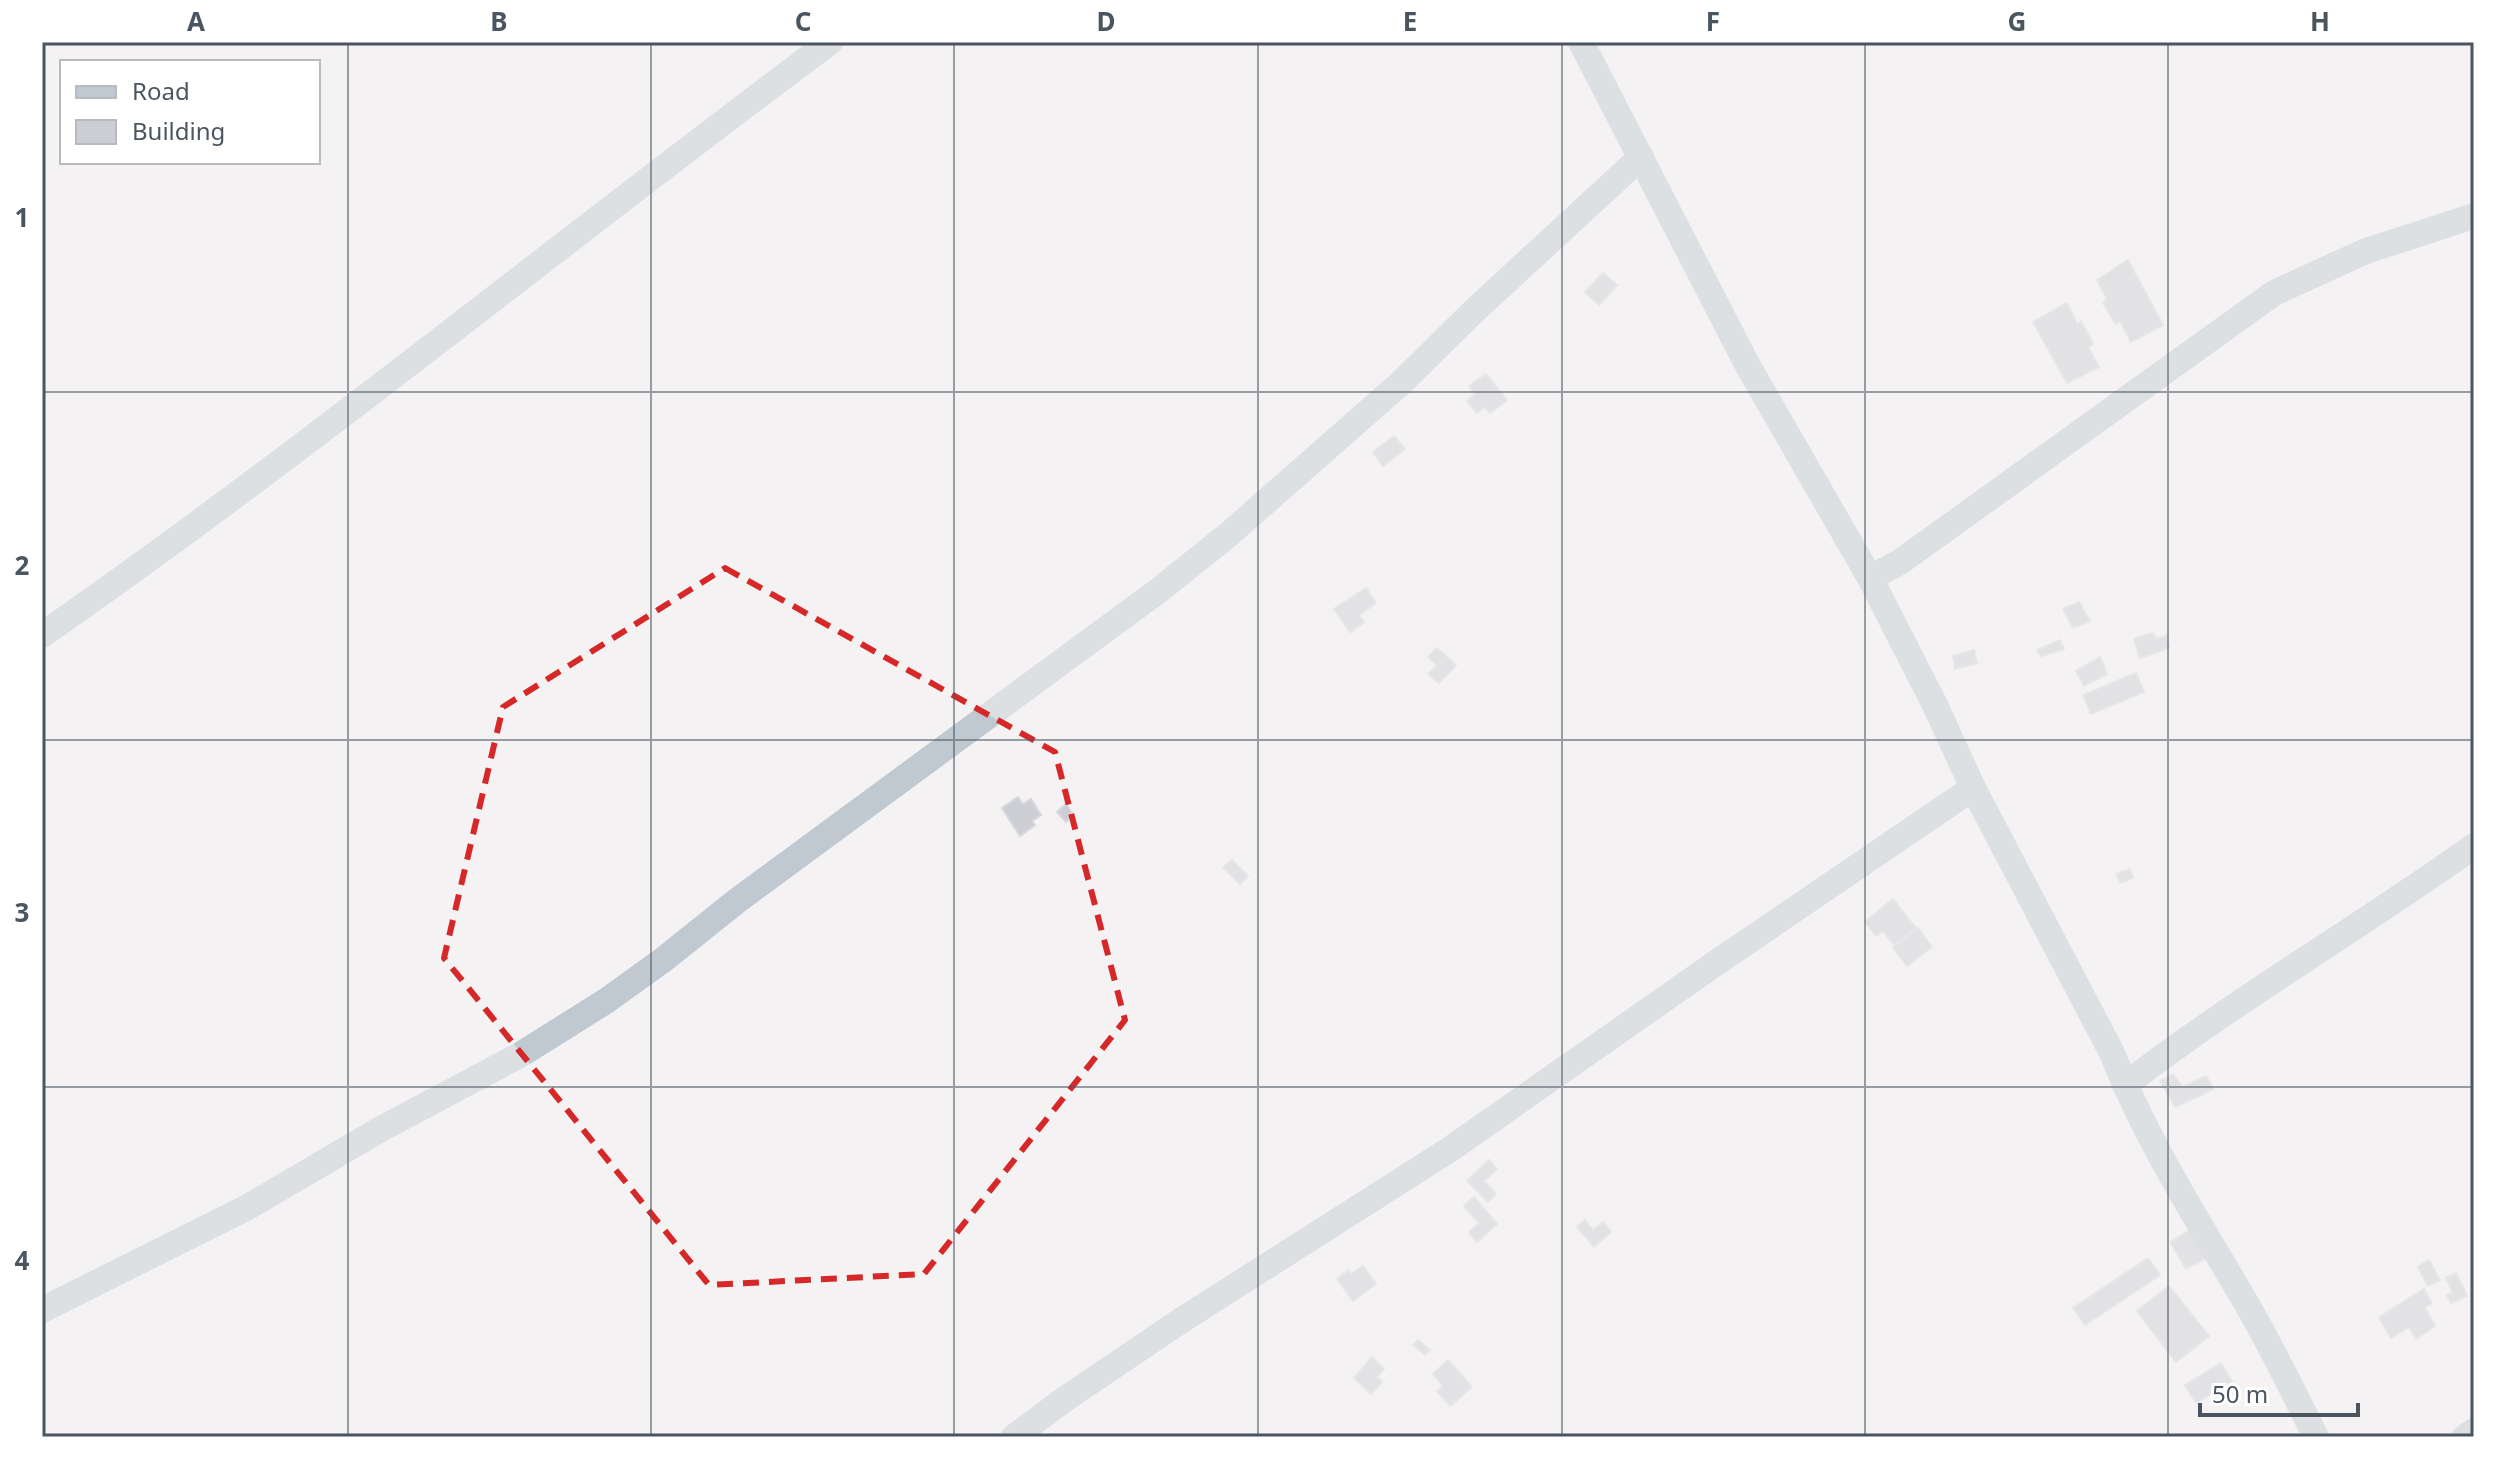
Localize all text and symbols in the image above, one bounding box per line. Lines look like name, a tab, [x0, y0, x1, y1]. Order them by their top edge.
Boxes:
text: A	[187, 3, 205, 39]
text: B	[490, 3, 508, 39]
text: C	[795, 3, 811, 39]
text: D	[1096, 3, 1116, 39]
text: E	[1403, 3, 1417, 39]
text: F	[1706, 3, 1720, 39]
text: G	[2008, 3, 2026, 39]
text: H	[2310, 3, 2330, 39]
legend	[60, 60, 320, 164]
text: Road	[132, 74, 190, 107]
text: Building	[132, 114, 225, 147]
text: 1	[15, 199, 29, 235]
text: 2	[15, 547, 30, 583]
text: 3	[15, 894, 29, 930]
text: 4	[15, 1242, 30, 1278]
scale bar	[2200, 1367, 2358, 1417]
text: 50 m	[2212, 1377, 2268, 1410]

